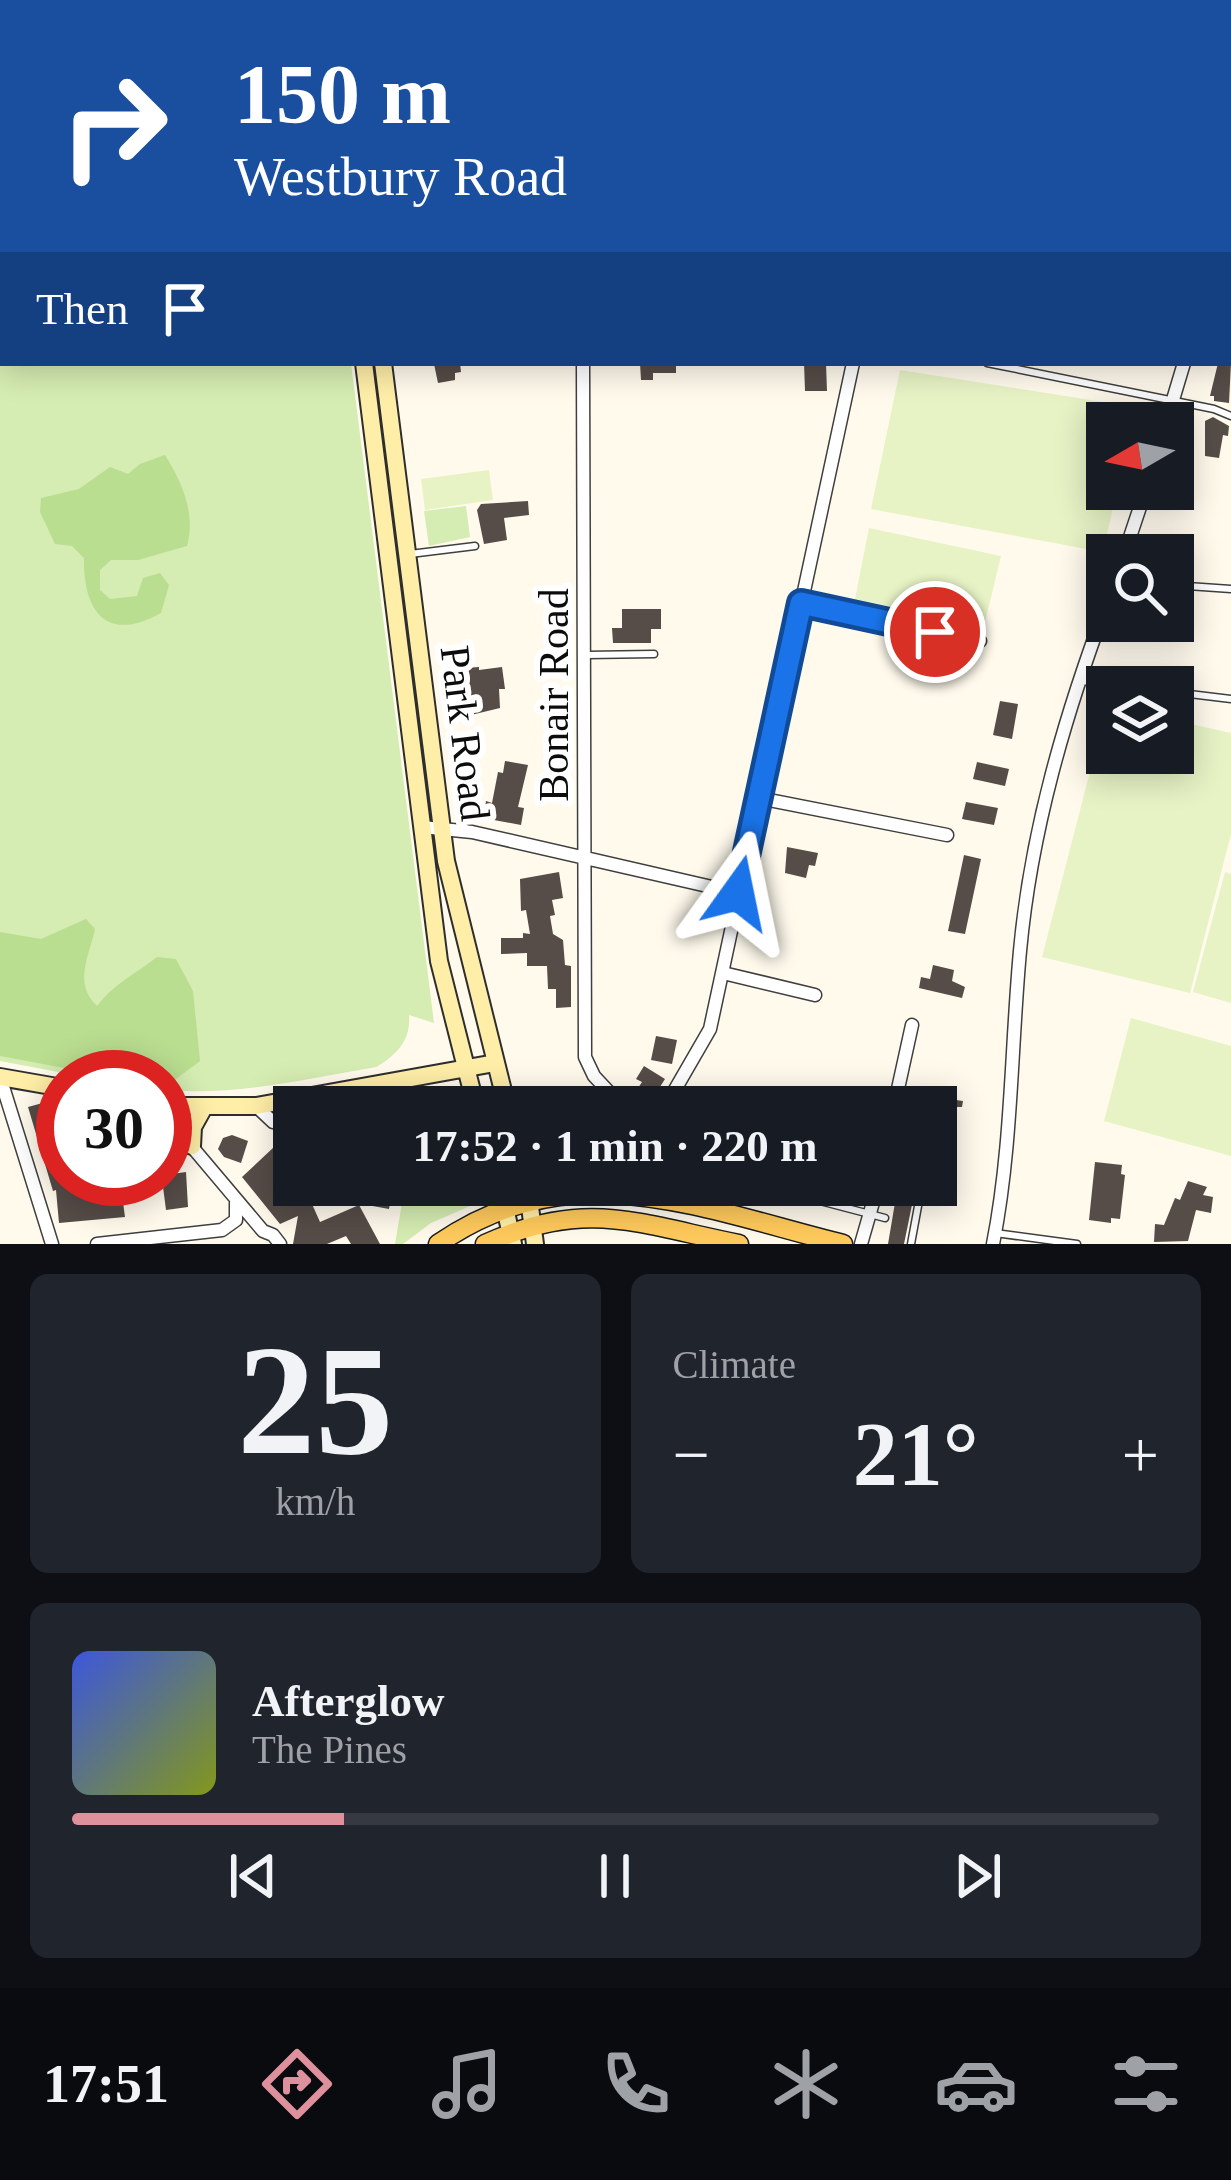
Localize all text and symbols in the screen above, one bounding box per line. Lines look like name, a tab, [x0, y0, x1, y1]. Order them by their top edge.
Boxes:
icon: right	[36, 48, 192, 204]
text: 150 m	[234, 48, 451, 141]
text: Westbury Road	[234, 147, 567, 207]
icon: arrive	[152, 276, 218, 342]
text: Then	[36, 284, 128, 334]
north arrow	[1086, 402, 1194, 510]
map controls	[1086, 402, 1194, 774]
button: search	[1086, 534, 1194, 642]
pin	[884, 581, 986, 683]
street label: Bonair Road	[531, 588, 577, 802]
icon: arrive	[902, 599, 968, 665]
street label: Park Road	[431, 643, 499, 823]
button: layers	[1086, 666, 1194, 774]
position arrow	[675, 830, 801, 956]
speed limit sign: 30	[36, 1050, 192, 1206]
text: 17:52 · 1 min · 220 m	[413, 1121, 818, 1171]
text: 25	[237, 1314, 393, 1487]
text: Climate	[673, 1343, 796, 1386]
text: 21°	[853, 1405, 979, 1504]
text: −	[673, 1418, 710, 1491]
text: +	[1122, 1418, 1159, 1491]
text: km/h	[275, 1480, 355, 1523]
text: Afterglow	[252, 1676, 444, 1726]
text: The Pines	[252, 1728, 407, 1771]
icon: previous	[220, 1843, 286, 1909]
icon: pause	[582, 1843, 648, 1909]
icon: next	[945, 1843, 1011, 1909]
icon: directions	[255, 2042, 339, 2126]
icon: music	[425, 2042, 509, 2126]
icon: phone	[594, 2042, 678, 2126]
icon: climate	[764, 2042, 848, 2126]
icon: car	[934, 2042, 1018, 2126]
icon: filters	[1104, 2042, 1188, 2126]
text: 17:51	[43, 2054, 169, 2114]

